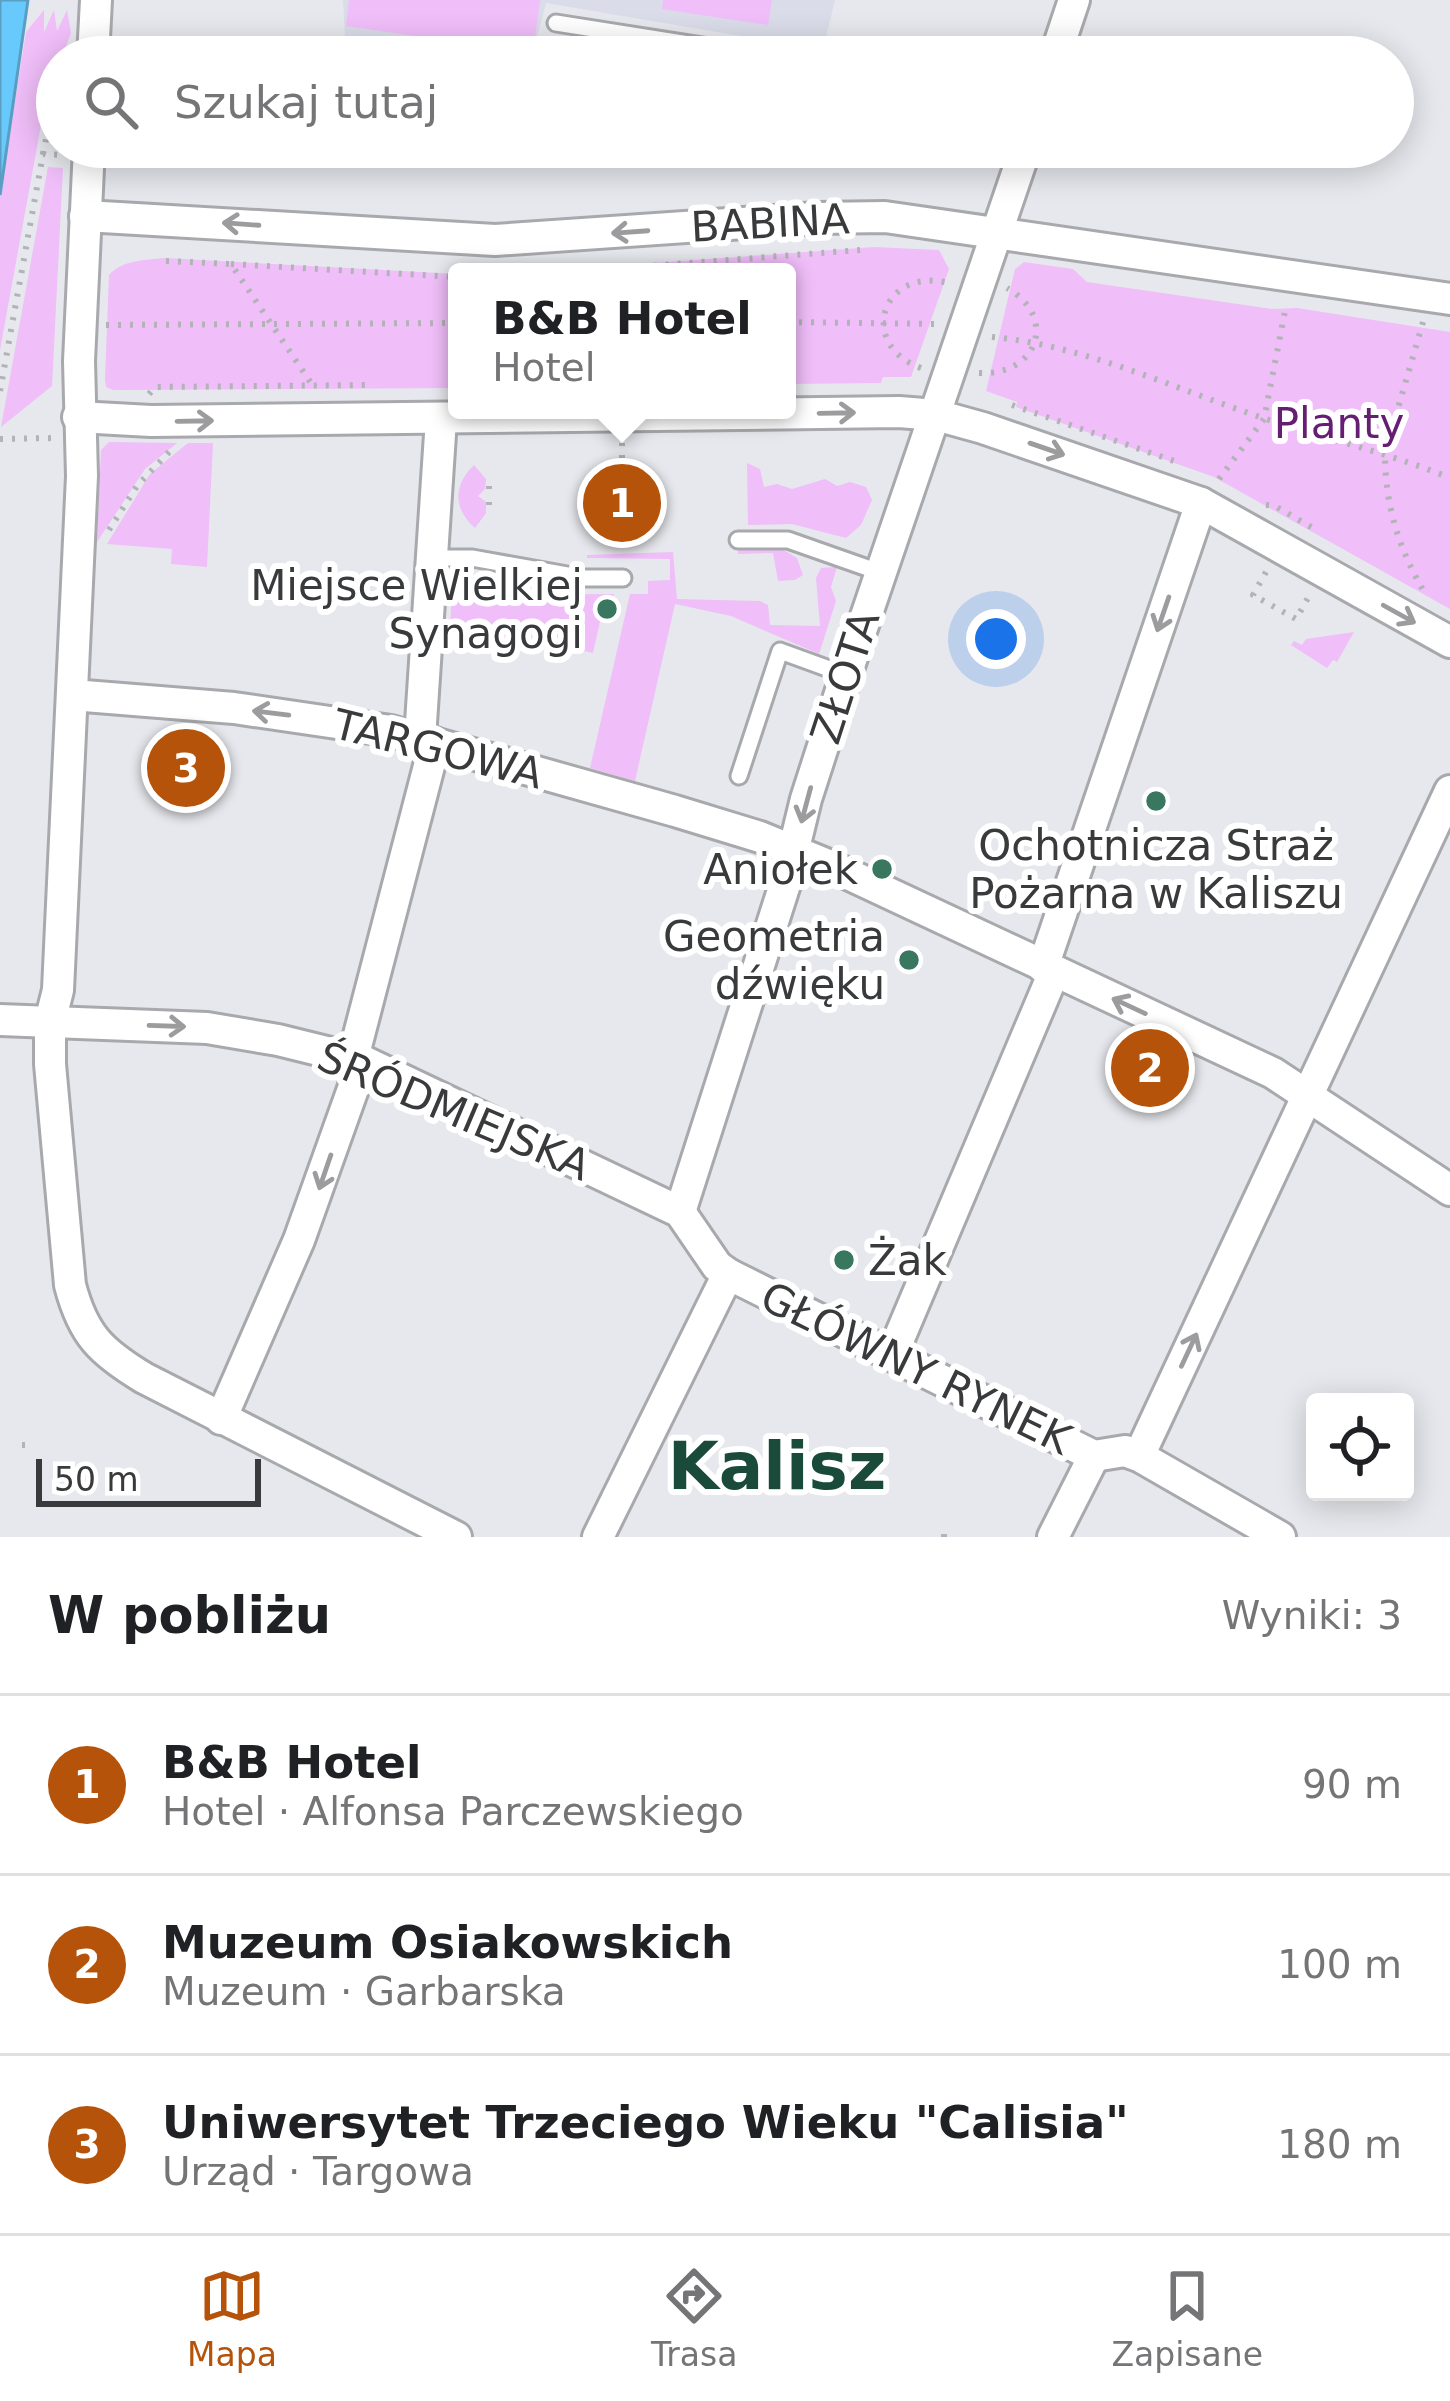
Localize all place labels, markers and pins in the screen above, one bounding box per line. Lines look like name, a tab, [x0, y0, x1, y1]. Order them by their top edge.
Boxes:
pin: 1	[583, 458, 661, 548]
place label: Miejsce Wielkiej Synagogi	[250, 561, 583, 658]
marker: Miejsce Wielkiej Synagogi	[594, 596, 620, 622]
pin: 3	[147, 723, 225, 813]
marker: Ochotnicza Straż Pożarna w Kaliszu	[1143, 788, 1169, 814]
place label: Ochotnicza Straż Pożarna w Kaliszu	[969, 821, 1343, 918]
place label: Aniołek	[703, 845, 859, 894]
marker: Aniołek	[869, 856, 895, 882]
place label: Geometria dźwięku	[663, 912, 885, 1009]
marker: Geometria dźwięku	[896, 947, 922, 973]
pin: 2	[1111, 1023, 1189, 1113]
place label: Żak	[868, 1235, 948, 1285]
marker: Żak	[831, 1247, 857, 1273]

